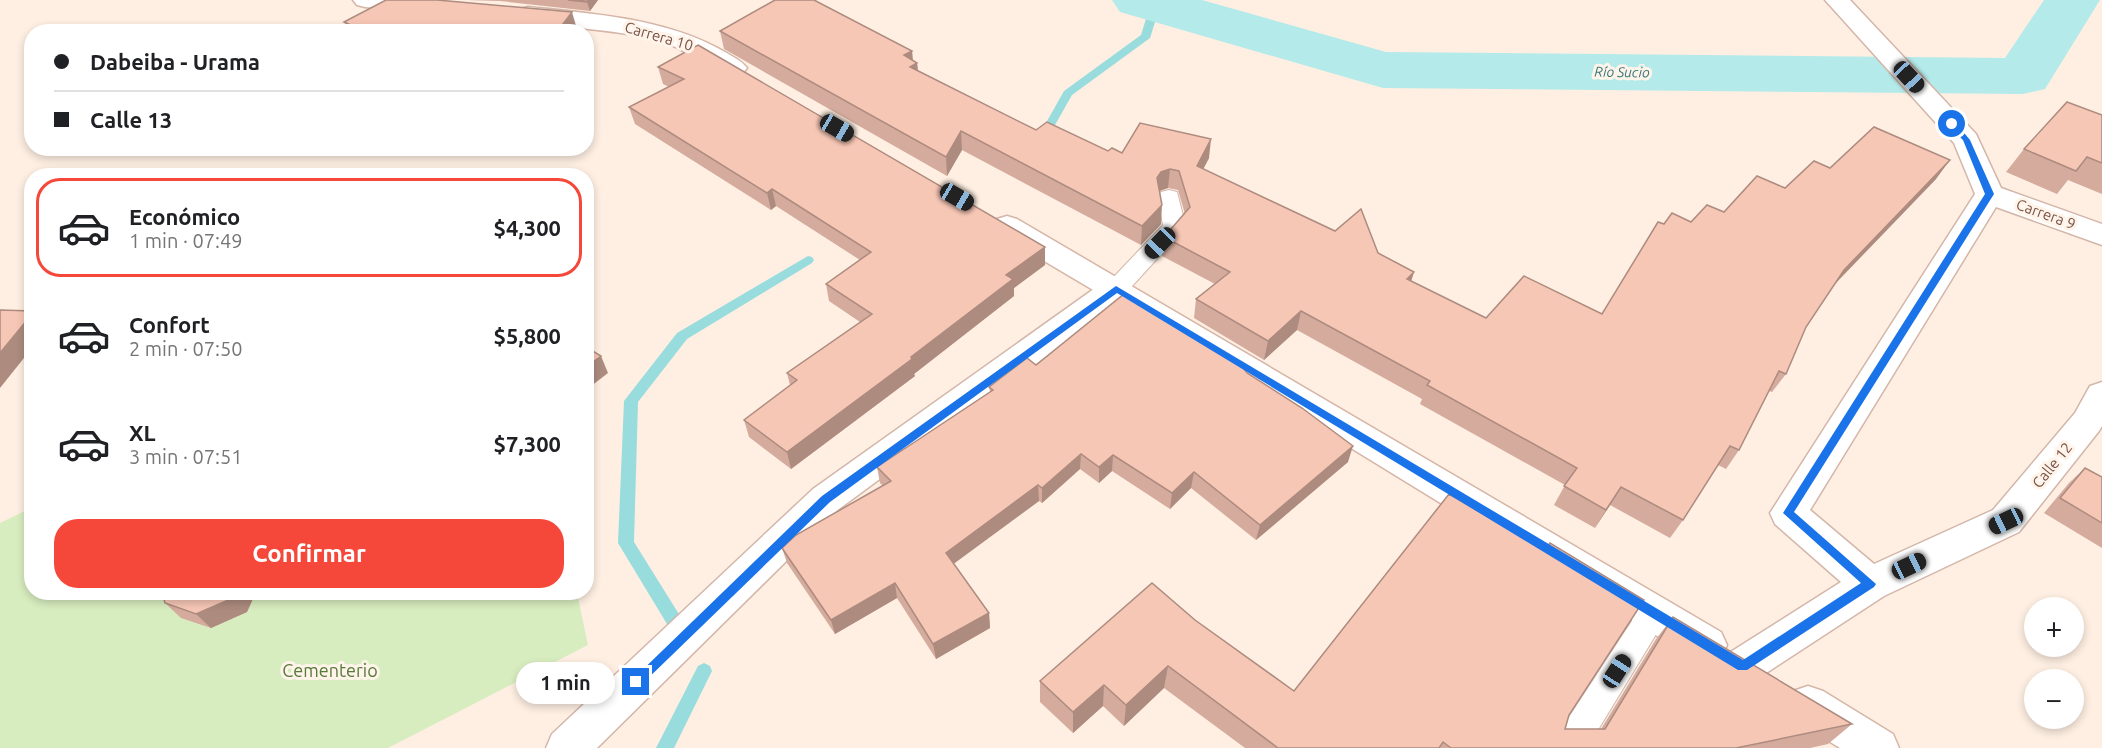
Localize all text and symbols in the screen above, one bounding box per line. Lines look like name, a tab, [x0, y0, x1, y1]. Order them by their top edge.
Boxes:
street label: Carrera 10	[623, 18, 695, 54]
text: Dabeiba - Urama	[90, 49, 260, 74]
car	[1890, 58, 1928, 96]
water label: Río Sucio	[1594, 64, 1650, 80]
text: Calle 13	[90, 107, 172, 132]
route start	[1938, 110, 1965, 137]
car	[817, 111, 857, 145]
car	[937, 180, 977, 214]
street label: Carrera 9	[2014, 195, 2078, 233]
icon: car	[57, 201, 111, 255]
text: Económico	[129, 204, 240, 229]
text: $4,300	[494, 215, 561, 240]
car	[1141, 224, 1179, 262]
text: 1 min · 07:49	[129, 229, 243, 252]
icon: car	[57, 309, 111, 363]
text: Confort	[129, 312, 210, 337]
text: $5,800	[494, 323, 561, 348]
text: 2 min · 07:50	[129, 337, 243, 360]
icon: car	[57, 417, 111, 471]
text: XL	[129, 420, 156, 445]
text: $7,300	[494, 431, 561, 456]
street label: Calle 12	[2029, 439, 2075, 491]
text: 3 min · 07:51	[129, 445, 243, 468]
car	[1986, 505, 2026, 537]
button: Confirmar	[54, 519, 564, 588]
car	[1889, 550, 1929, 582]
map controls	[2024, 597, 2084, 729]
button: +	[2024, 597, 2084, 657]
car	[1600, 651, 1634, 691]
park label: Cementerio	[282, 660, 378, 680]
callout: 1 min	[516, 661, 615, 703]
route end	[622, 668, 649, 695]
button: −	[2024, 669, 2084, 729]
text: 1 min	[540, 671, 591, 694]

